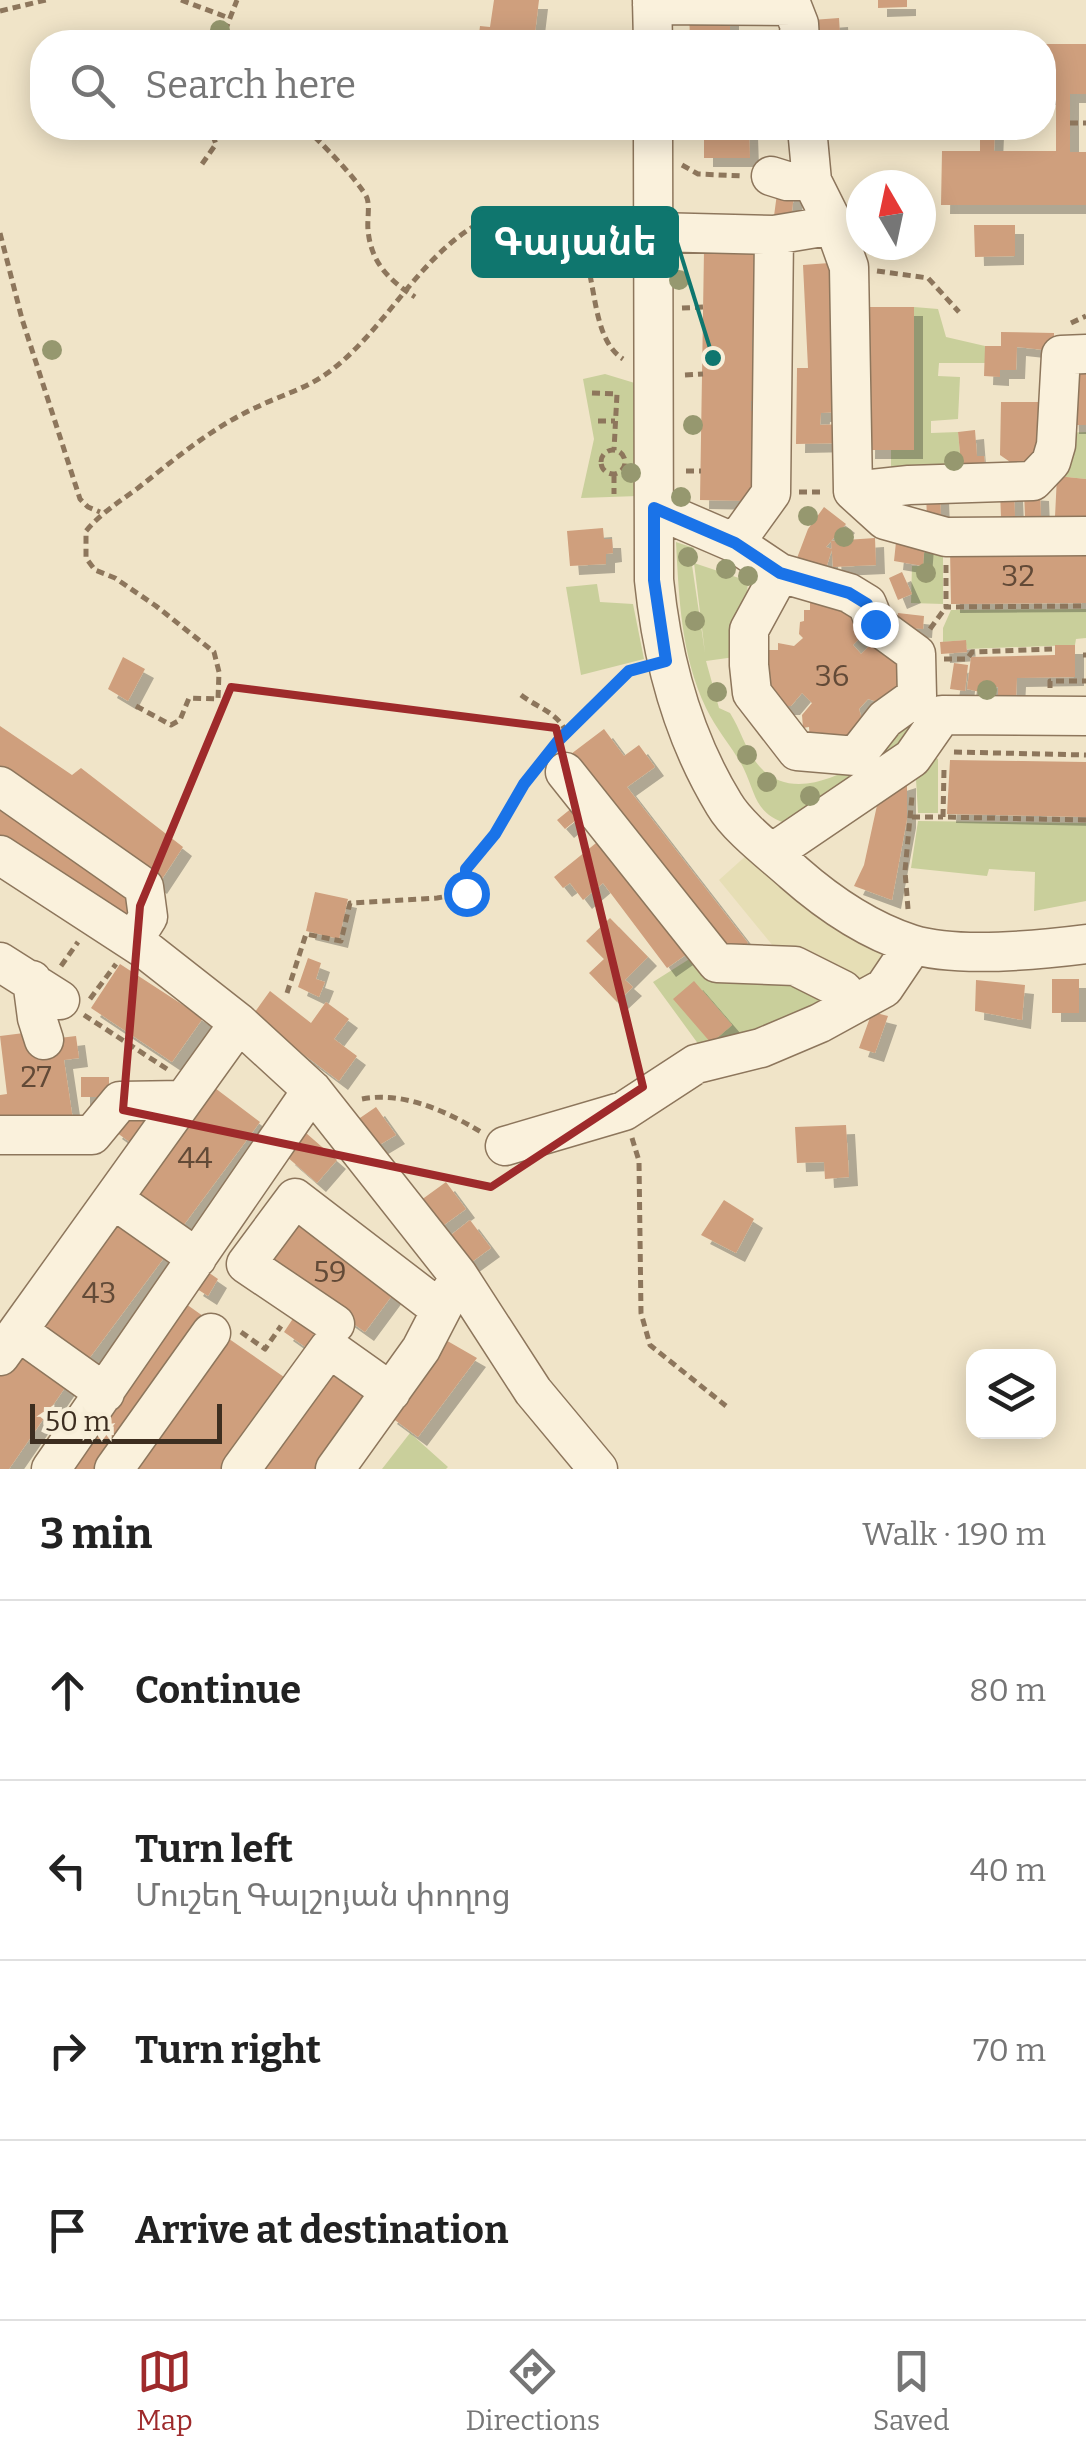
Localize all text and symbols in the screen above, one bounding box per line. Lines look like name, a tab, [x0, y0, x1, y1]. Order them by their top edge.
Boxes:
search box	[30, 30, 1056, 140]
icon: search	[65, 58, 120, 113]
text: Search here	[145, 62, 356, 108]
north arrow	[846, 170, 936, 260]
callout: Գայանե	[473, 208, 677, 276]
text: Գայանե	[493, 219, 657, 265]
house number: 32	[1001, 558, 1035, 594]
route end	[853, 602, 899, 648]
house number: 36	[815, 658, 849, 694]
route start	[444, 871, 490, 917]
house number: 27	[20, 1059, 52, 1095]
house number: 44	[177, 1140, 213, 1176]
house number: 59	[313, 1254, 347, 1290]
house number: 43	[82, 1275, 116, 1311]
map controls	[966, 1349, 1056, 1439]
button: layers	[966, 1349, 1056, 1439]
scale bar	[30, 1399, 222, 1444]
text: 50 m	[45, 1405, 110, 1438]
text: 3 min	[40, 1509, 152, 1559]
text: Walk · 190 m	[862, 1515, 1046, 1553]
icon: ahead	[40, 1663, 95, 1718]
text: Continue	[135, 1667, 301, 1713]
text: 80 m	[969, 1671, 1046, 1709]
text: Turn left	[135, 1826, 293, 1872]
icon: left	[40, 1843, 95, 1898]
text: 40 m	[970, 1851, 1046, 1889]
text: Մուշեղ Գալշոյան փողոց	[135, 1876, 511, 1914]
icon: right	[40, 2023, 95, 2078]
text: Turn right	[135, 2027, 321, 2073]
text: 70 m	[973, 2031, 1046, 2069]
icon: arrive	[40, 2203, 95, 2258]
text: Arrive at destination	[135, 2207, 508, 2253]
tab: Map	[136, 2344, 193, 2437]
tab: Directions	[465, 2344, 600, 2437]
tab: Saved	[873, 2344, 950, 2437]

